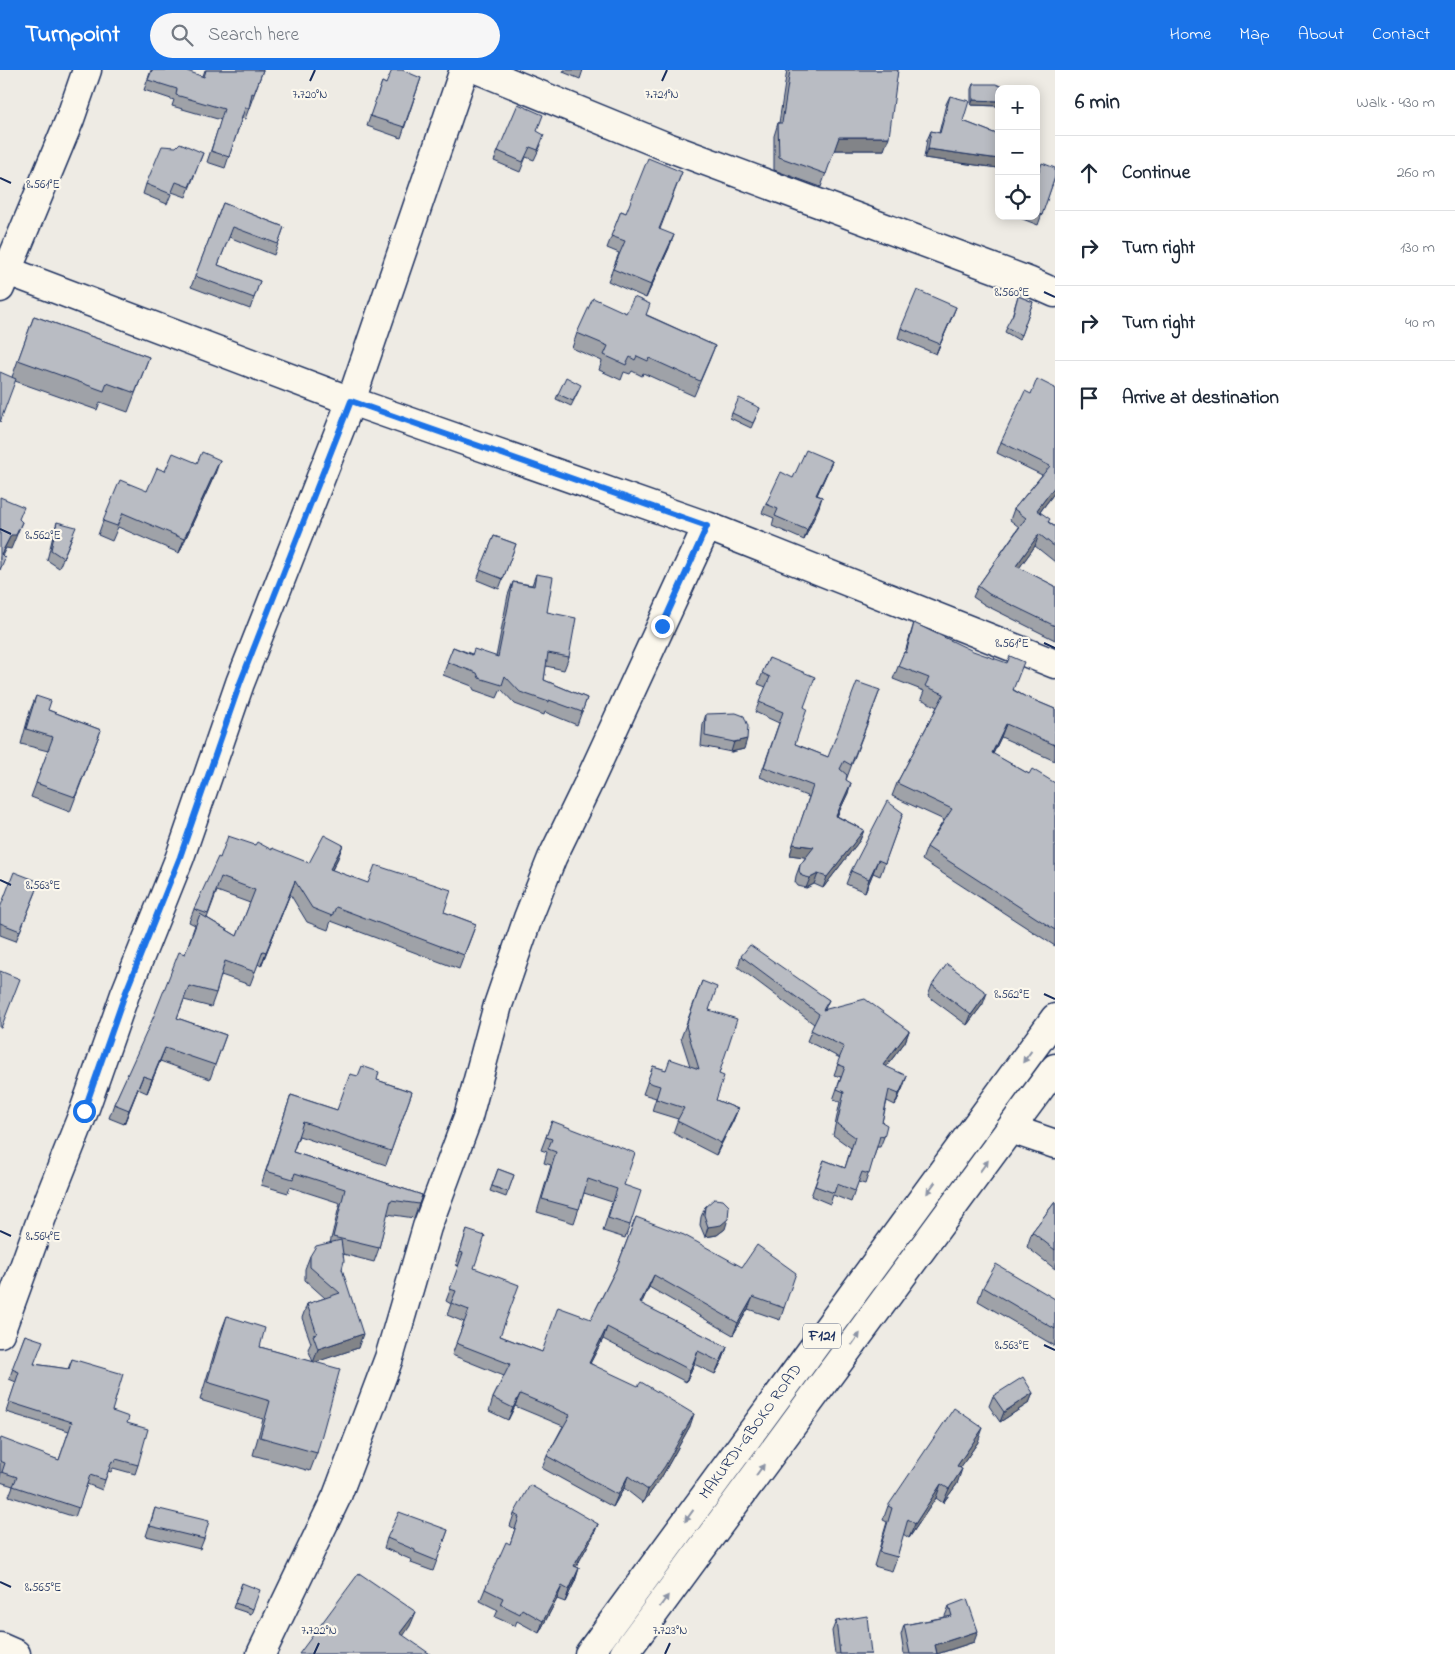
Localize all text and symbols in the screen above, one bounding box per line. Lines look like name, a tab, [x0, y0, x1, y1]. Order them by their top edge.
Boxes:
search box	[150, 13, 500, 58]
text: Turnpoint	[25, 18, 120, 53]
icon: search	[168, 21, 196, 49]
text: Search here	[208, 22, 299, 49]
text: Home	[1170, 22, 1211, 48]
text: Map	[1239, 22, 1270, 48]
text: About	[1298, 22, 1344, 48]
text: Contact	[1372, 22, 1430, 48]
map controls	[995, 85, 1040, 220]
button: +	[995, 85, 1040, 130]
text: 7.720°N	[293, 86, 327, 104]
text: 7.721°N	[645, 86, 679, 104]
text: 6 min	[1075, 88, 1120, 118]
text: Walk · 430 m	[1356, 91, 1435, 115]
button: −	[995, 130, 1040, 175]
icon: ahead	[1075, 159, 1103, 187]
text: Continue	[1122, 160, 1190, 187]
text: 260 m	[1397, 161, 1435, 185]
button: locate	[995, 175, 1040, 220]
text: 8.561°E	[26, 176, 60, 194]
icon: right	[1075, 234, 1103, 262]
text: Turn right	[1122, 235, 1195, 262]
text: 130 m	[1400, 236, 1435, 260]
text: 8.560°E	[995, 284, 1029, 302]
icon: right	[1075, 309, 1103, 337]
text: Turn right	[1122, 310, 1195, 337]
text: 40 m	[1405, 311, 1435, 335]
icon: arrive	[1075, 384, 1103, 412]
text: Arrive at destination	[1122, 385, 1279, 412]
text: 8.562°E	[25, 527, 61, 545]
route end	[651, 615, 674, 638]
text: 8.561°E	[995, 635, 1029, 653]
text: 8.563°E	[26, 877, 60, 895]
text: 8.562°E	[994, 986, 1030, 1004]
one-way arrow	[1022, 1050, 1032, 1064]
route start	[73, 1100, 96, 1123]
one-way arrow	[978, 1159, 988, 1172]
one-way arrow	[926, 1181, 936, 1195]
text: 8.564°E	[26, 1228, 60, 1246]
road number: F121	[803, 1324, 841, 1348]
one-way arrow	[851, 1332, 861, 1346]
text: 8.563°E	[995, 1337, 1029, 1355]
street label: MAKURDI-GBOKO ROAD	[694, 1359, 808, 1505]
one-way arrow	[755, 1463, 765, 1477]
one-way arrow	[684, 1509, 694, 1523]
text: 8.565°E	[25, 1579, 61, 1597]
one-way arrow	[659, 1594, 669, 1608]
text: 7.722°N	[301, 1622, 337, 1640]
text: 7.723°N	[653, 1622, 687, 1640]

